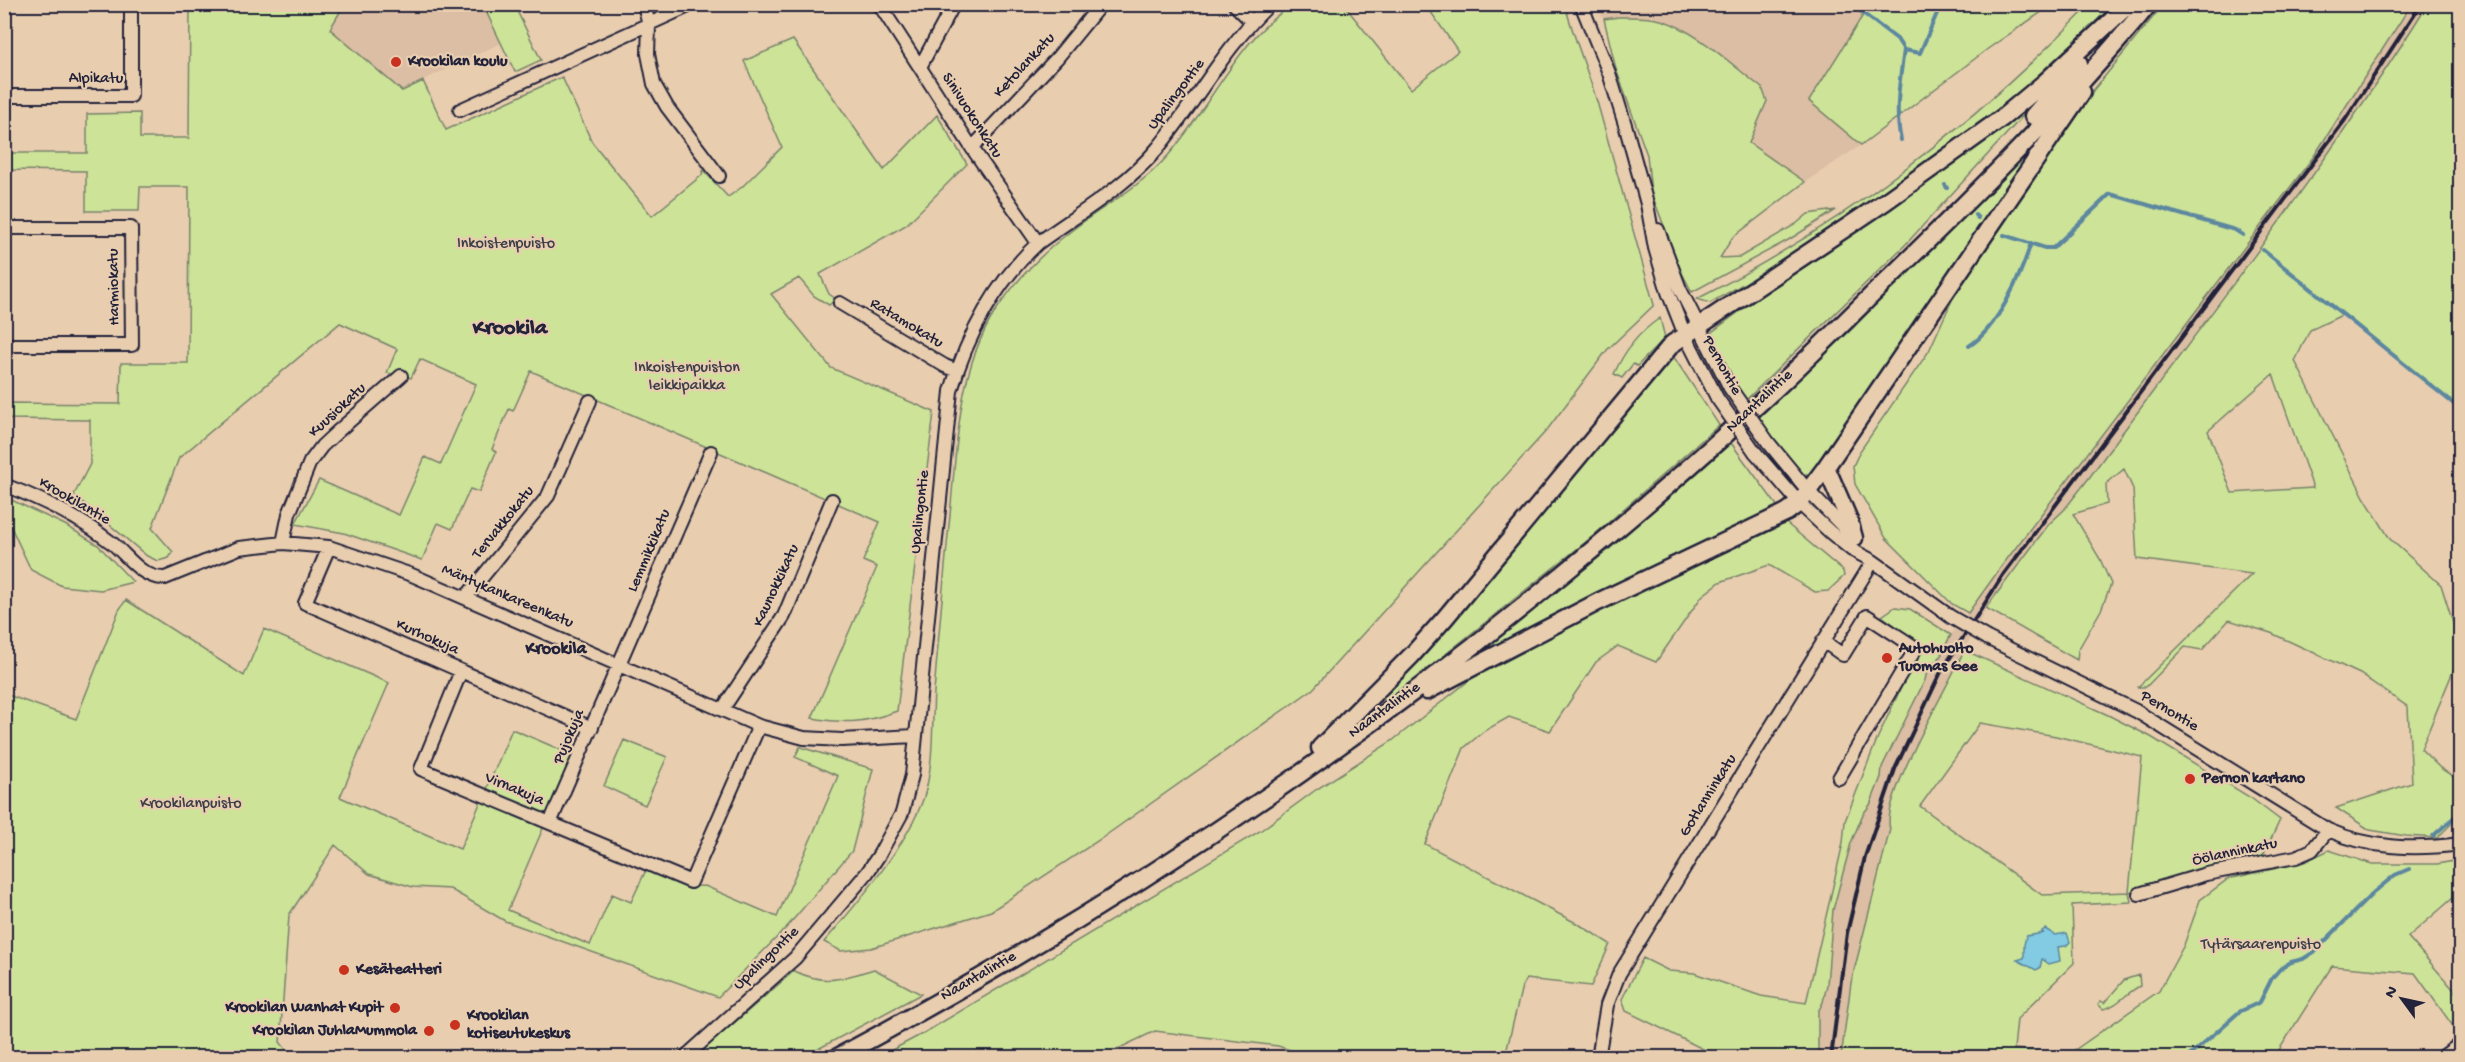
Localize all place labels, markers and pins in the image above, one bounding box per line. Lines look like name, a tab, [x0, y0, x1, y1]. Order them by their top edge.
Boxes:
place label: Krookilan koulu	[407, 53, 508, 72]
marker: Krookilan koulu	[389, 55, 403, 69]
place label: Autohuolto Tuomas Gee	[1897, 640, 1978, 677]
marker: Autohuolto Tuomas Gee	[1880, 651, 1894, 665]
place label: Pernon kartano	[2201, 770, 2306, 789]
marker: Pernon kartano	[2183, 772, 2197, 786]
place label: Kesäteatteri	[355, 961, 443, 980]
marker: Kesäteatteri	[337, 963, 351, 977]
place label: Krookilan Wanhat Kupit	[224, 999, 384, 1018]
marker: Krookilan Wanhat Kupit	[388, 1001, 402, 1015]
place label: Krookilan kotiseutukeskus	[466, 1007, 571, 1044]
marker: Krookilan kotiseutukeskus	[448, 1018, 462, 1032]
place label: Krookilan JuhlaMummola	[251, 1022, 418, 1041]
marker: Krookilan JuhlaMummola	[422, 1024, 436, 1038]

